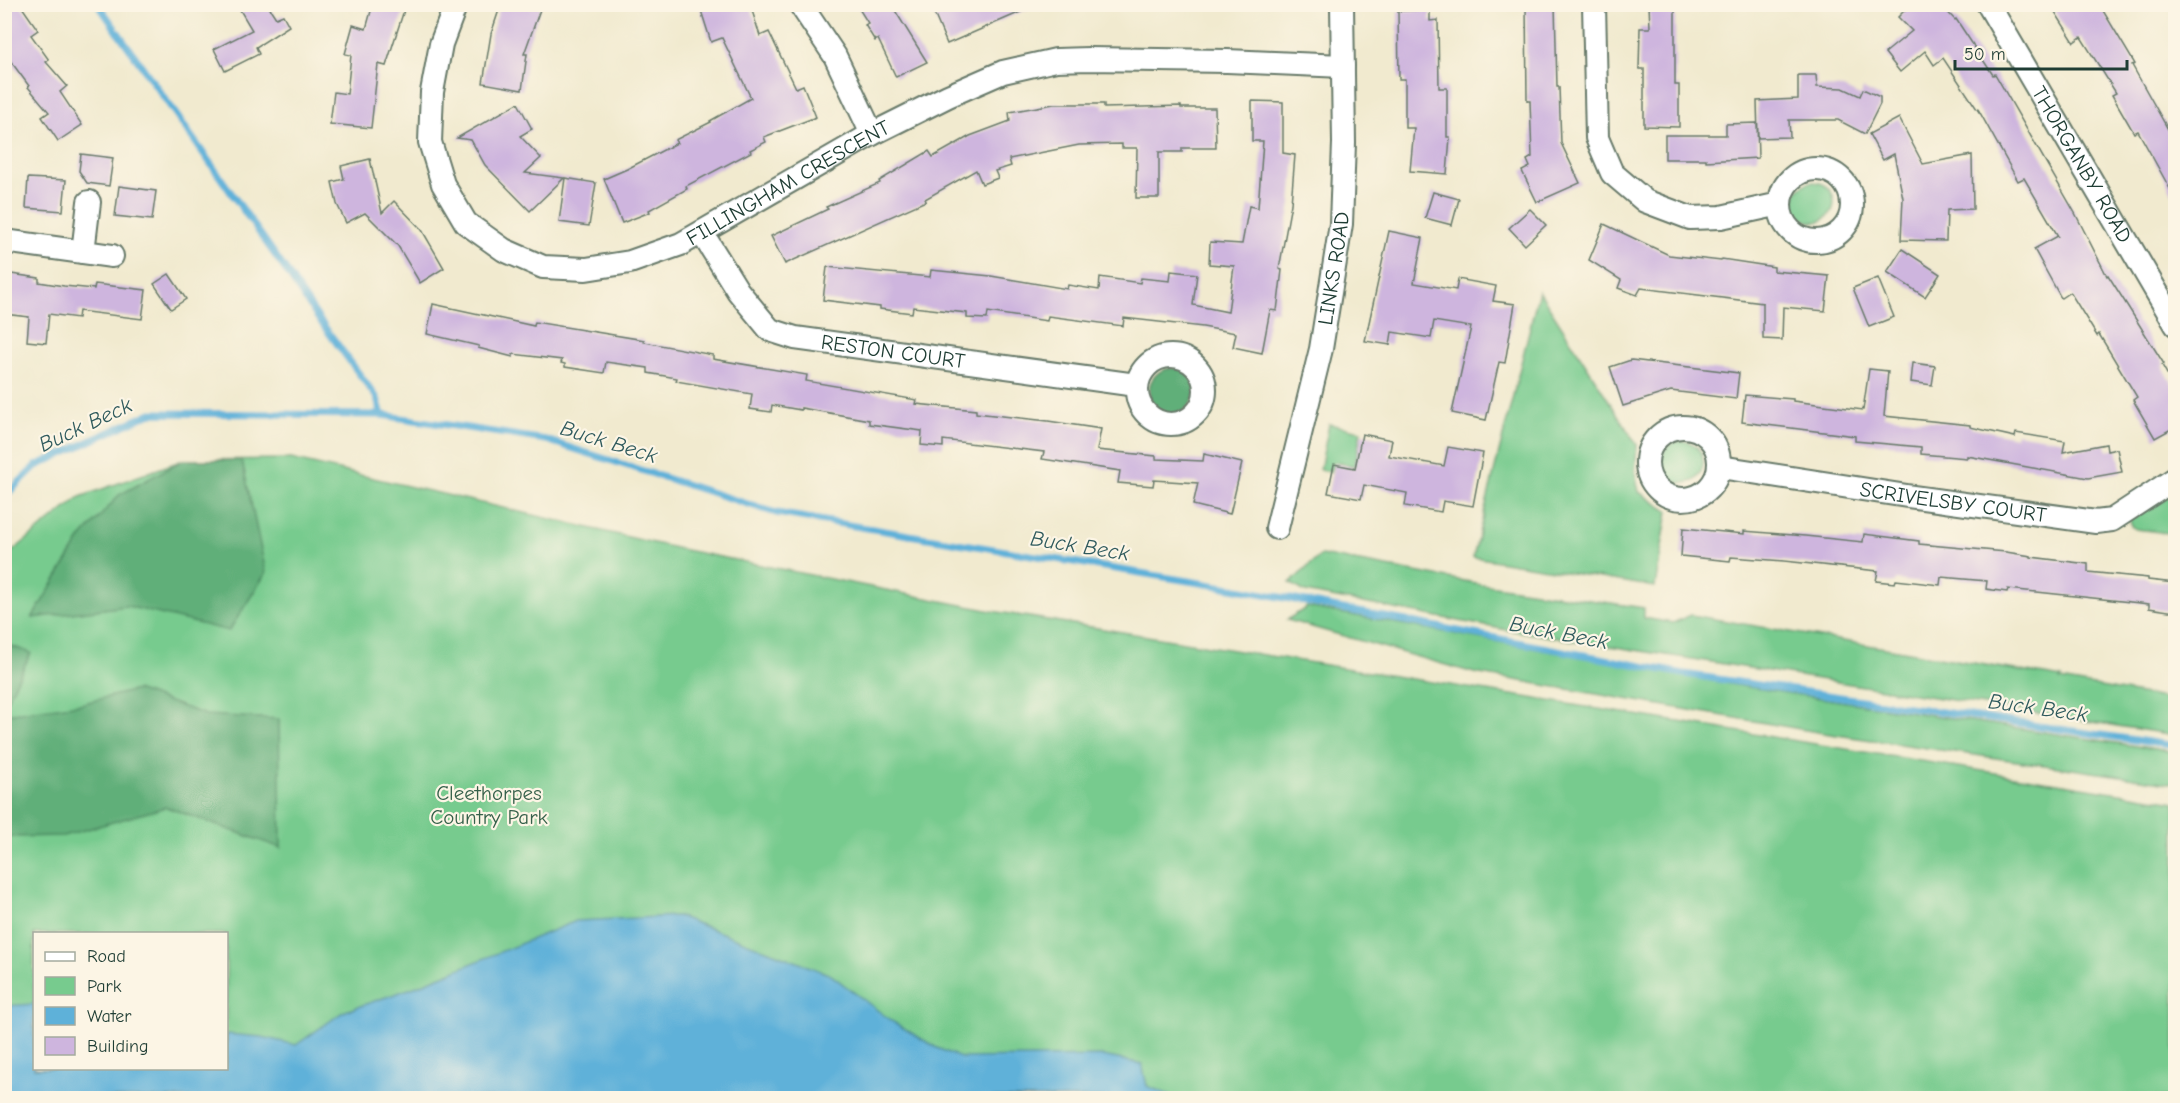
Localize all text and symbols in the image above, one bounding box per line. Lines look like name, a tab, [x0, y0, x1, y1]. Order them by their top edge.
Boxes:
scale bar	[1955, 33, 2128, 71]
text: 50 m	[1964, 44, 2006, 65]
street label: THORGANBY ROAD	[2027, 82, 2137, 247]
street label: FILLINGHAM CRESCENT	[682, 115, 894, 250]
street label: LINKS ROAD	[1313, 211, 1353, 327]
street label: RESTON COURT	[819, 330, 967, 373]
water label: Buck Beck	[35, 392, 136, 458]
water label: Buck Beck	[557, 415, 661, 469]
street label: SCRIVELSBY COURT	[1858, 477, 2048, 527]
water label: Buck Beck	[1028, 525, 1132, 567]
water label: Buck Beck	[1507, 611, 1611, 655]
water label: Buck Beck	[1987, 688, 2089, 728]
park label: Cleethorpes Country Park	[430, 781, 548, 829]
legend	[33, 932, 228, 1070]
text: Road	[87, 946, 126, 967]
text: Park	[87, 976, 122, 997]
text: Water	[87, 1006, 132, 1027]
text: Building	[87, 1036, 149, 1057]

